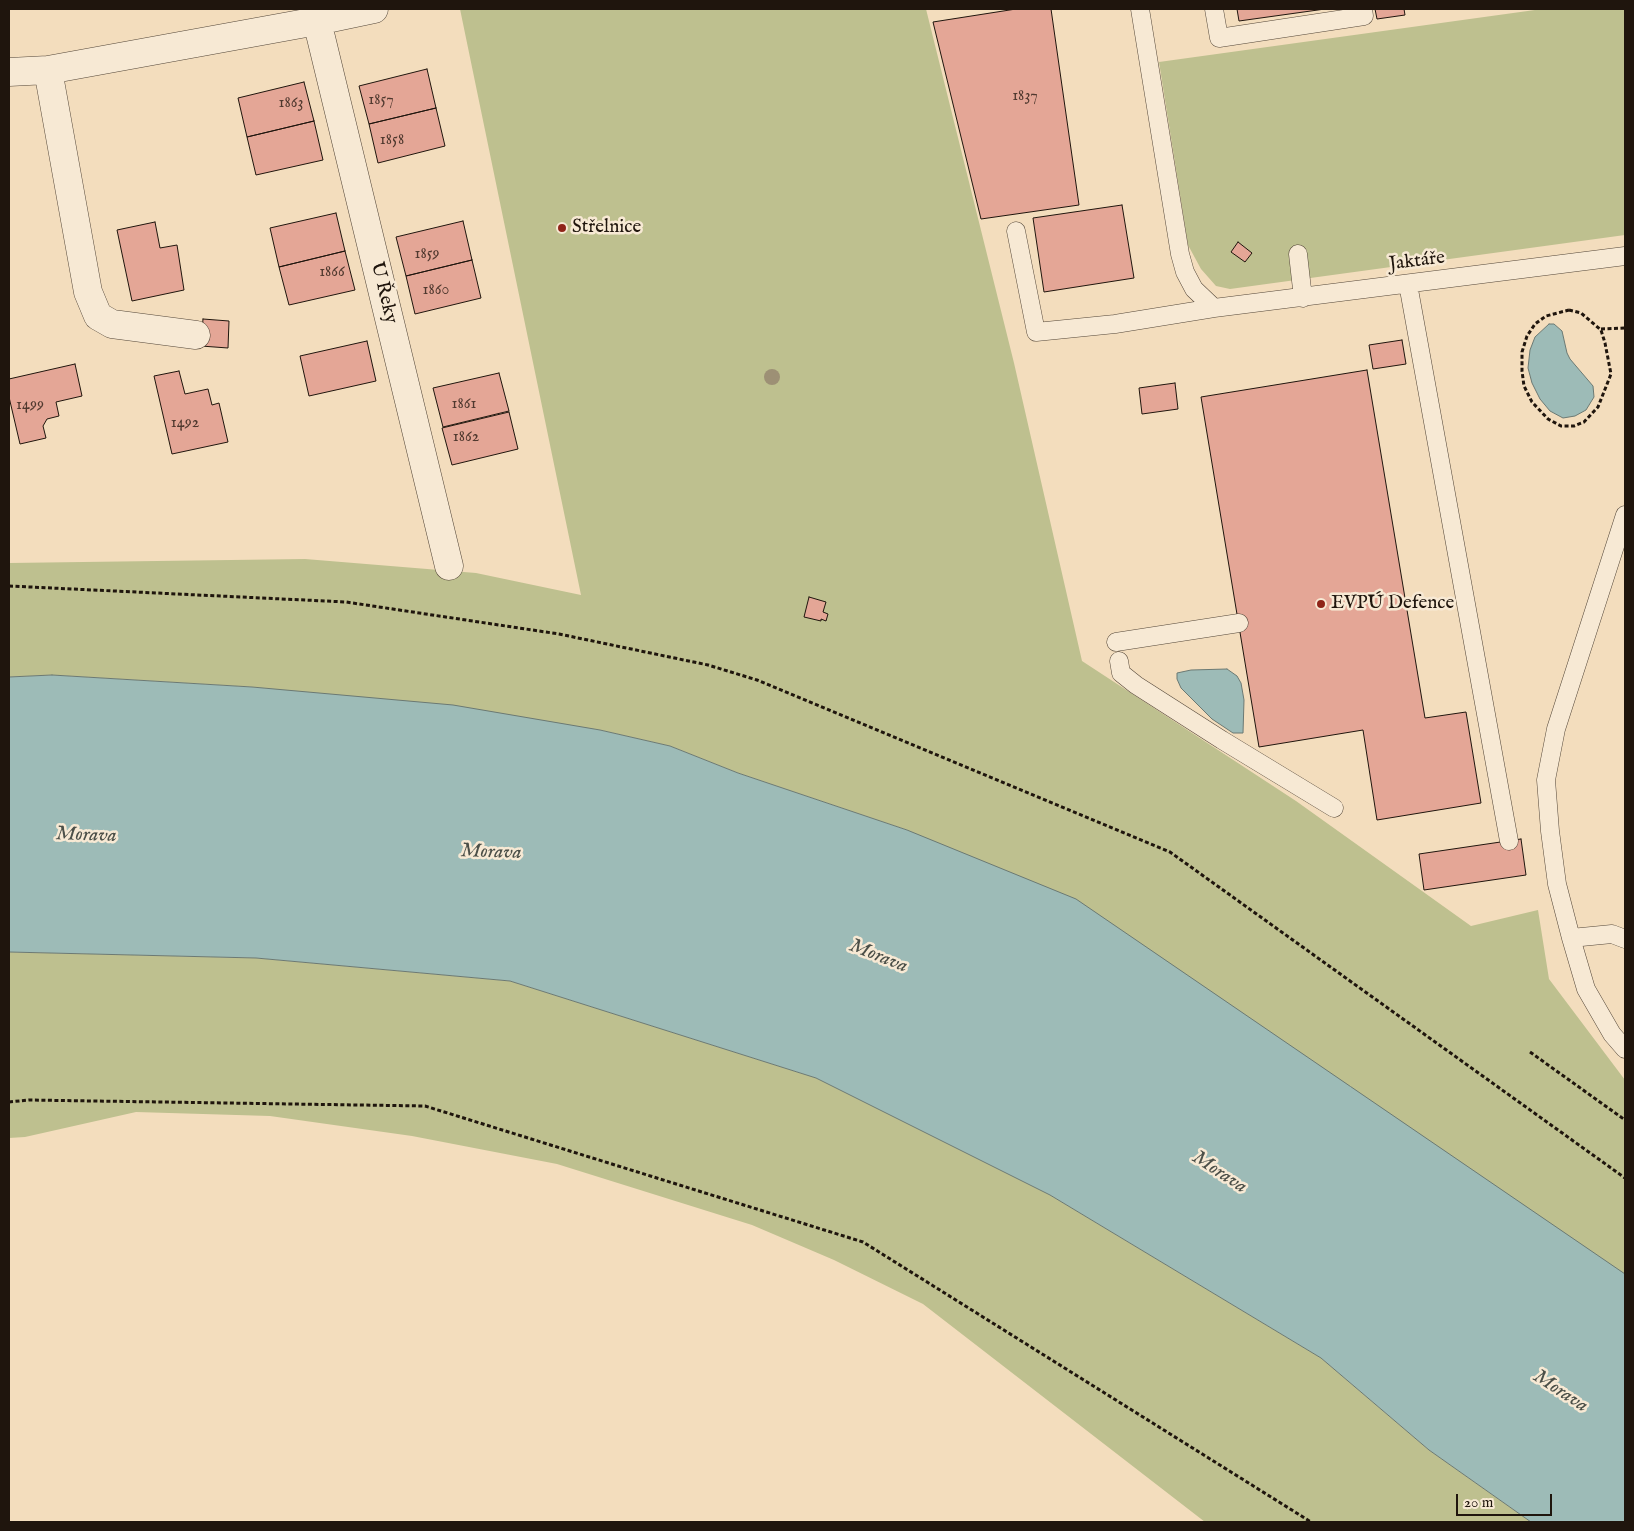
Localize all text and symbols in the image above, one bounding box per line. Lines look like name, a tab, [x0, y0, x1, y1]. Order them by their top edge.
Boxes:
house number: 1837	[1012, 87, 1038, 107]
house number: 1857	[368, 91, 394, 111]
house number: 1863	[279, 94, 303, 114]
house number: 1858	[380, 131, 404, 151]
place label: Střelnice	[572, 217, 641, 239]
marker: Střelnice	[556, 222, 568, 234]
house number: 1859	[414, 245, 440, 265]
street label: Jaktáře	[1388, 247, 1446, 277]
street label: U Řeky	[364, 260, 402, 326]
house number: 1866	[319, 263, 345, 283]
house number: 1860	[423, 281, 449, 301]
house number: 1861	[452, 395, 476, 415]
house number: 1499	[16, 396, 44, 416]
house number: 1492	[171, 414, 199, 434]
house number: 1862	[453, 428, 479, 448]
place label: EVPÚ Defence	[1331, 593, 1454, 615]
marker: EVPÚ Defence	[1315, 598, 1327, 610]
water label: Morava	[55, 823, 117, 849]
water label: Morava	[460, 840, 522, 866]
water label: Morava	[845, 934, 911, 980]
water label: Morava	[1187, 1146, 1251, 1200]
water label: Morava	[1528, 1365, 1592, 1419]
scale bar	[1459, 1484, 1555, 1516]
text: 20 m	[1464, 1493, 1493, 1512]

